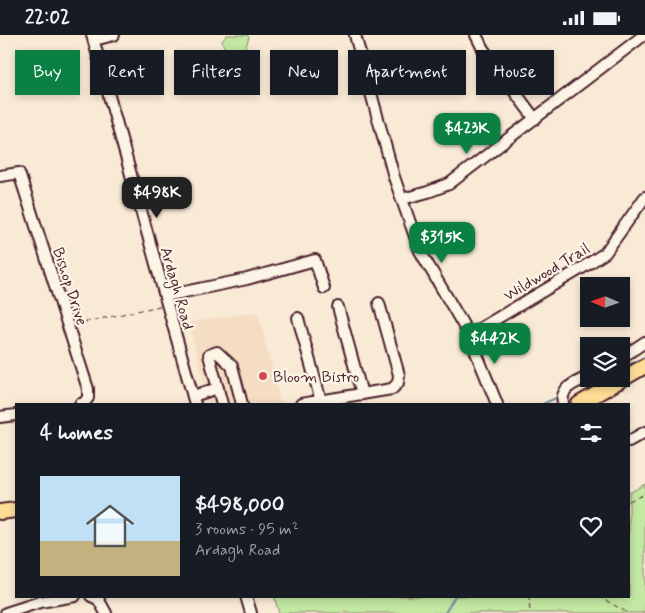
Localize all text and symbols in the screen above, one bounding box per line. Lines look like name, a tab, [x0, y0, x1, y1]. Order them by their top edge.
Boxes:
text: 22:02	[25, 5, 70, 30]
chip: Buy	[15, 50, 80, 95]
chip: Rent	[90, 50, 164, 95]
chip: Filters	[174, 50, 260, 95]
chip: New	[270, 50, 338, 95]
chip: Apartment	[348, 50, 466, 95]
chip: House	[476, 50, 554, 95]
pin: $423K	[432, 113, 502, 155]
text: $423K	[445, 118, 490, 139]
pin: $498K	[122, 177, 192, 219]
text: $498K	[133, 182, 181, 203]
pin: $315K	[407, 221, 477, 264]
text: $315K	[420, 227, 464, 248]
street label: Wildwood Trail	[500, 238, 594, 306]
street label: Bishop Drive	[47, 245, 92, 328]
street label: Ardagh Road	[154, 245, 198, 333]
north arrow	[580, 277, 630, 327]
map controls	[580, 277, 630, 387]
pin: $442K	[460, 323, 530, 365]
text: $442K	[470, 328, 520, 349]
button: layers	[580, 337, 630, 387]
place label: Bloom Bistro	[273, 367, 359, 388]
marker: Bloom Bistro	[257, 370, 269, 382]
text: 4 homes	[40, 419, 113, 447]
icon: filters	[577, 419, 605, 447]
text: $498,000	[195, 491, 284, 519]
icon: home	[80, 496, 140, 556]
icon: heart	[577, 512, 605, 540]
text: 3 rooms · 95 m²	[195, 519, 299, 540]
text: Ardagh Road	[195, 540, 280, 561]

